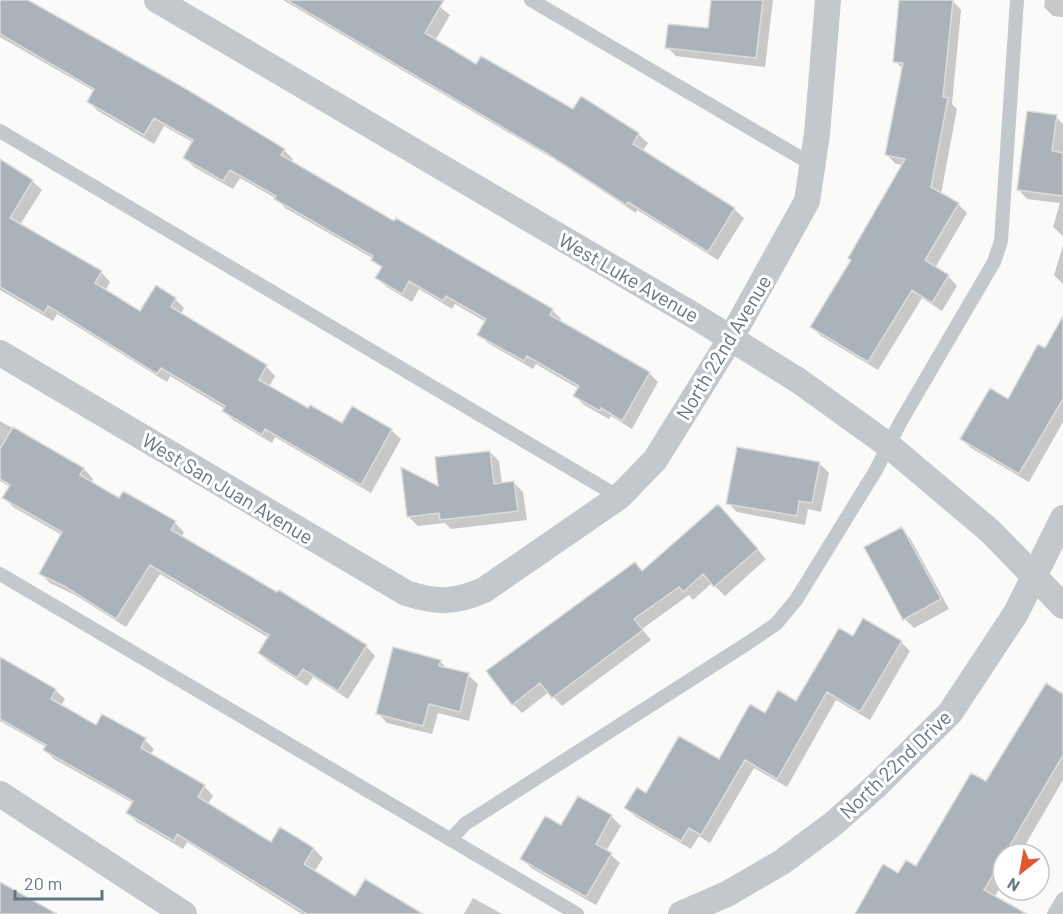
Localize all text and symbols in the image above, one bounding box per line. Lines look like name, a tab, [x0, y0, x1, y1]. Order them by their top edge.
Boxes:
street label: West Luke Avenue	[555, 227, 703, 327]
street label: North 22nd Avenue	[670, 270, 776, 424]
street label: West San Juan Avenue	[138, 427, 318, 549]
street label: North 22nd Drive	[834, 705, 956, 823]
north arrow	[991, 842, 1051, 902]
scale bar	[15, 863, 102, 901]
text: 20 m	[24, 872, 62, 894]
text: N	[1004, 874, 1022, 896]

